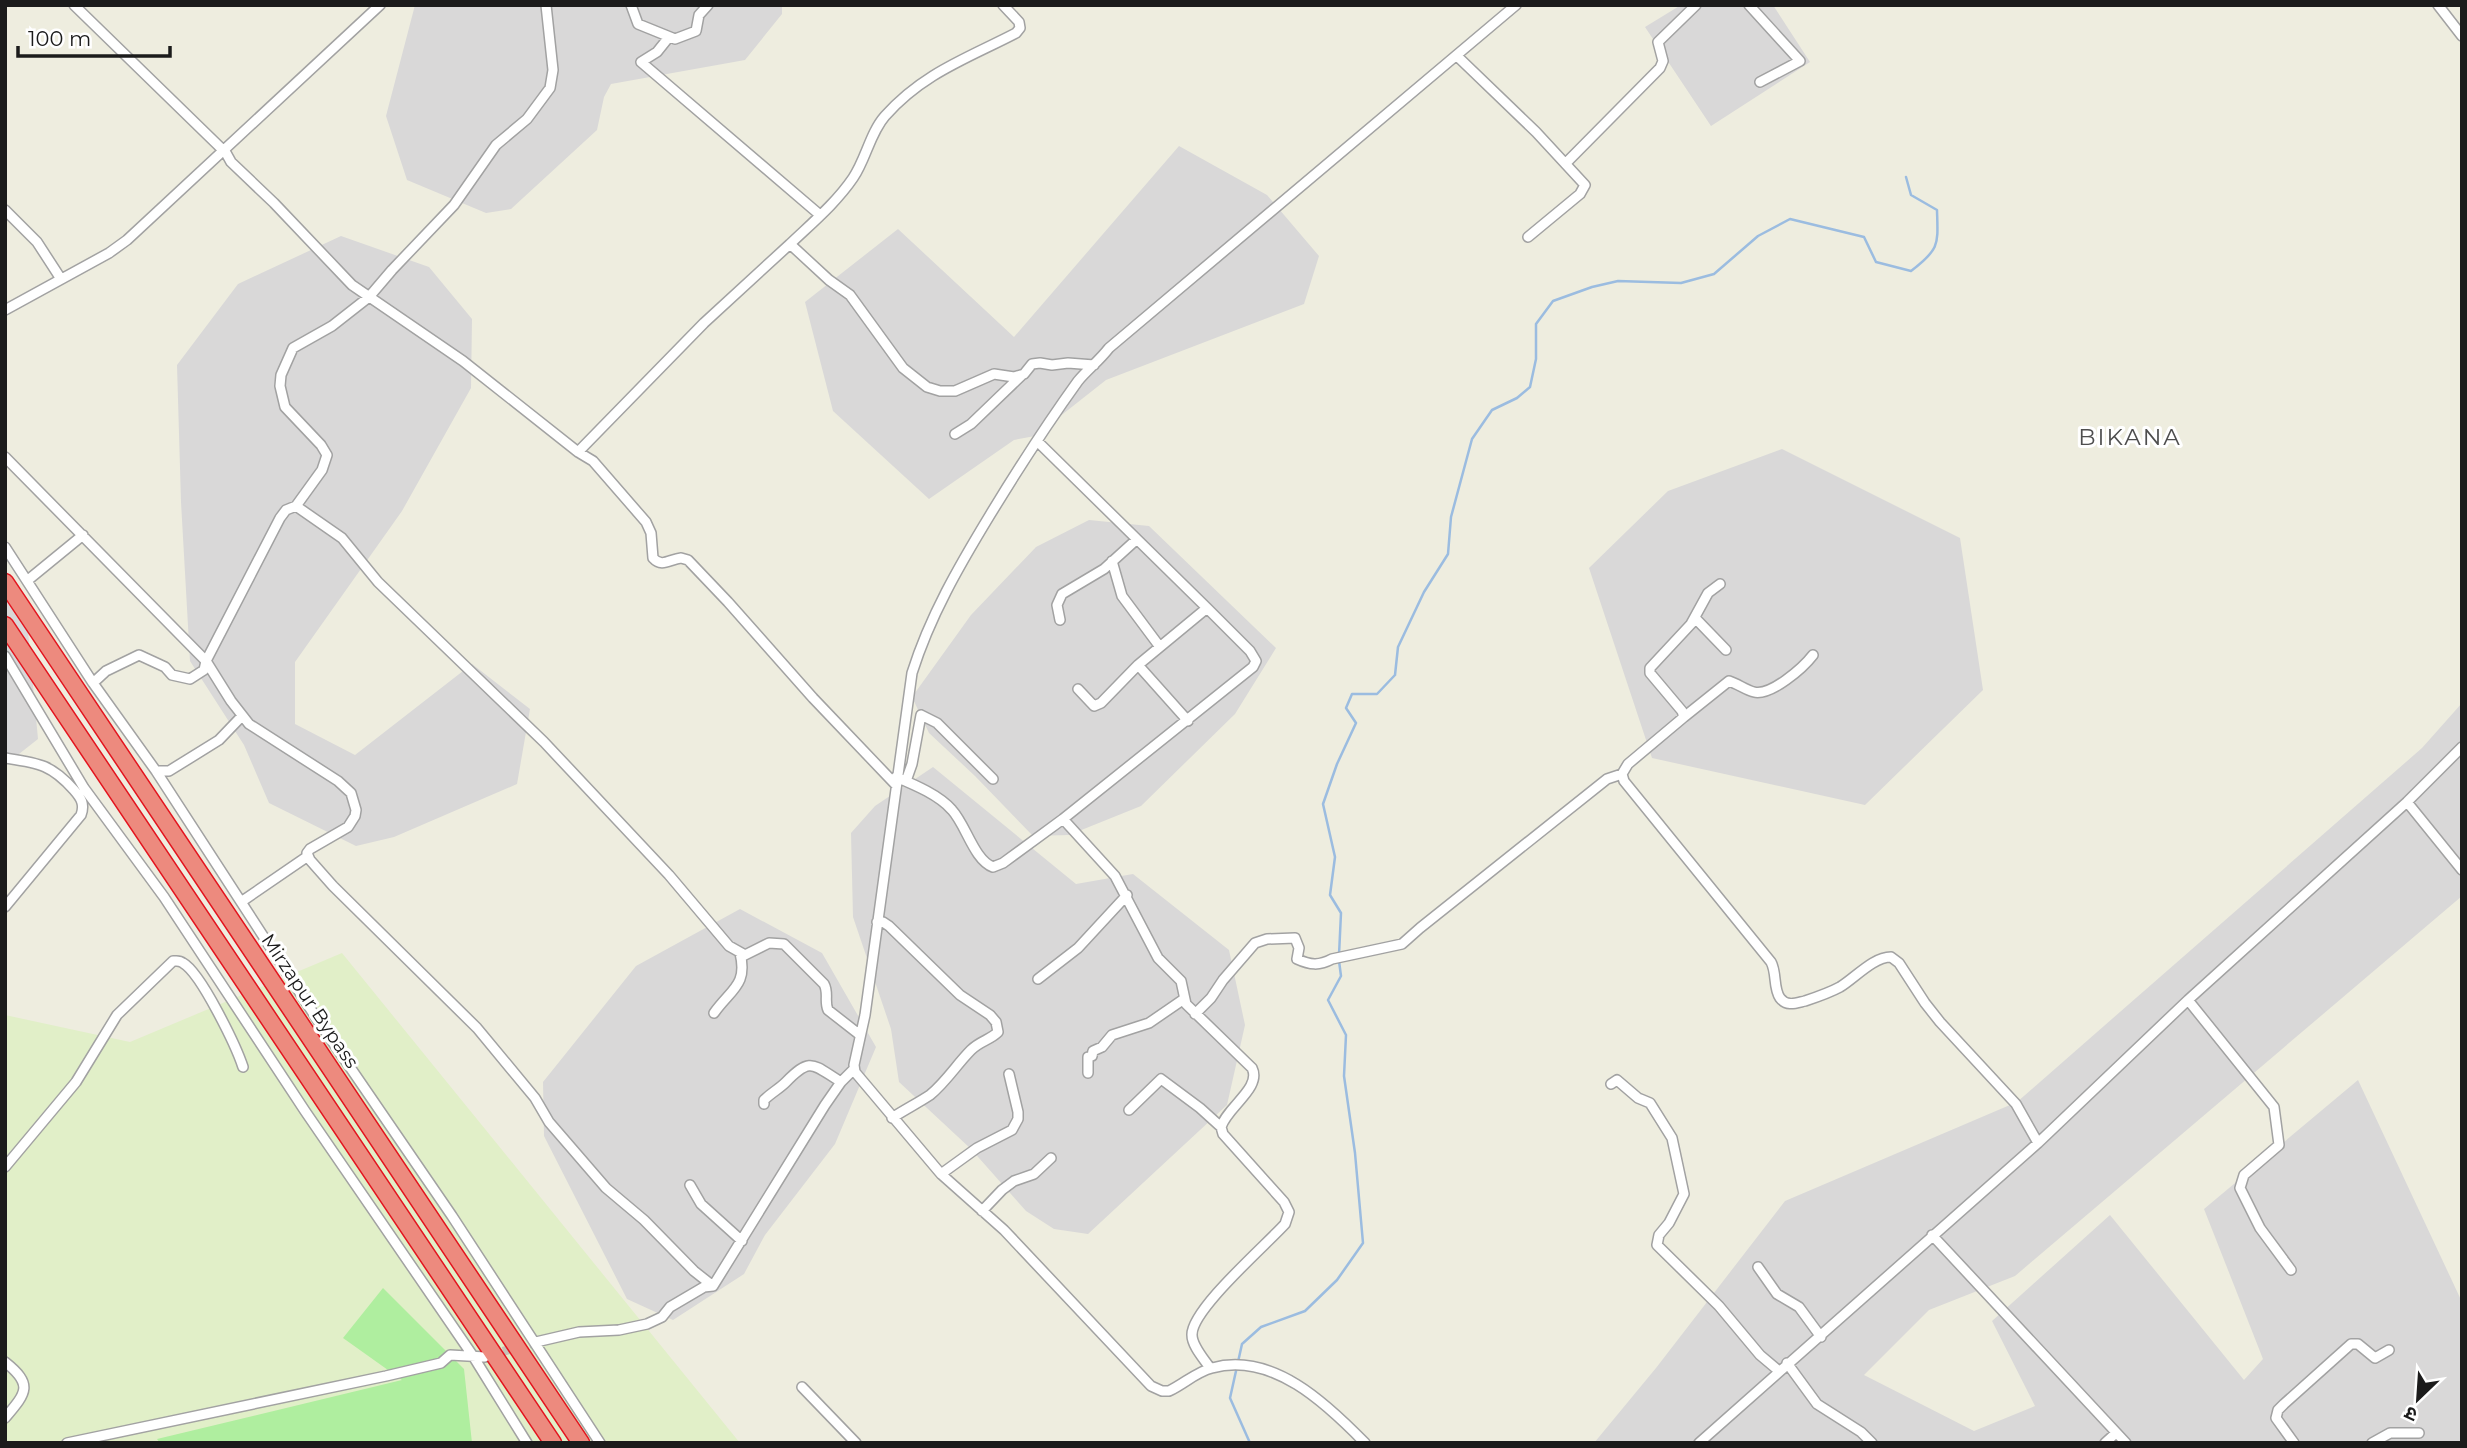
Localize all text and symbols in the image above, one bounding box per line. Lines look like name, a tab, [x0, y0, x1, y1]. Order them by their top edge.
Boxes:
scale bar	[18, 14, 170, 58]
text: 100 m	[28, 26, 91, 51]
district label: BIKANA	[2078, 423, 2182, 451]
street label: Mirzapur Bypass	[256, 929, 364, 1073]
north arrow	[2383, 1364, 2453, 1434]
text: उ	[2400, 1401, 2421, 1427]

